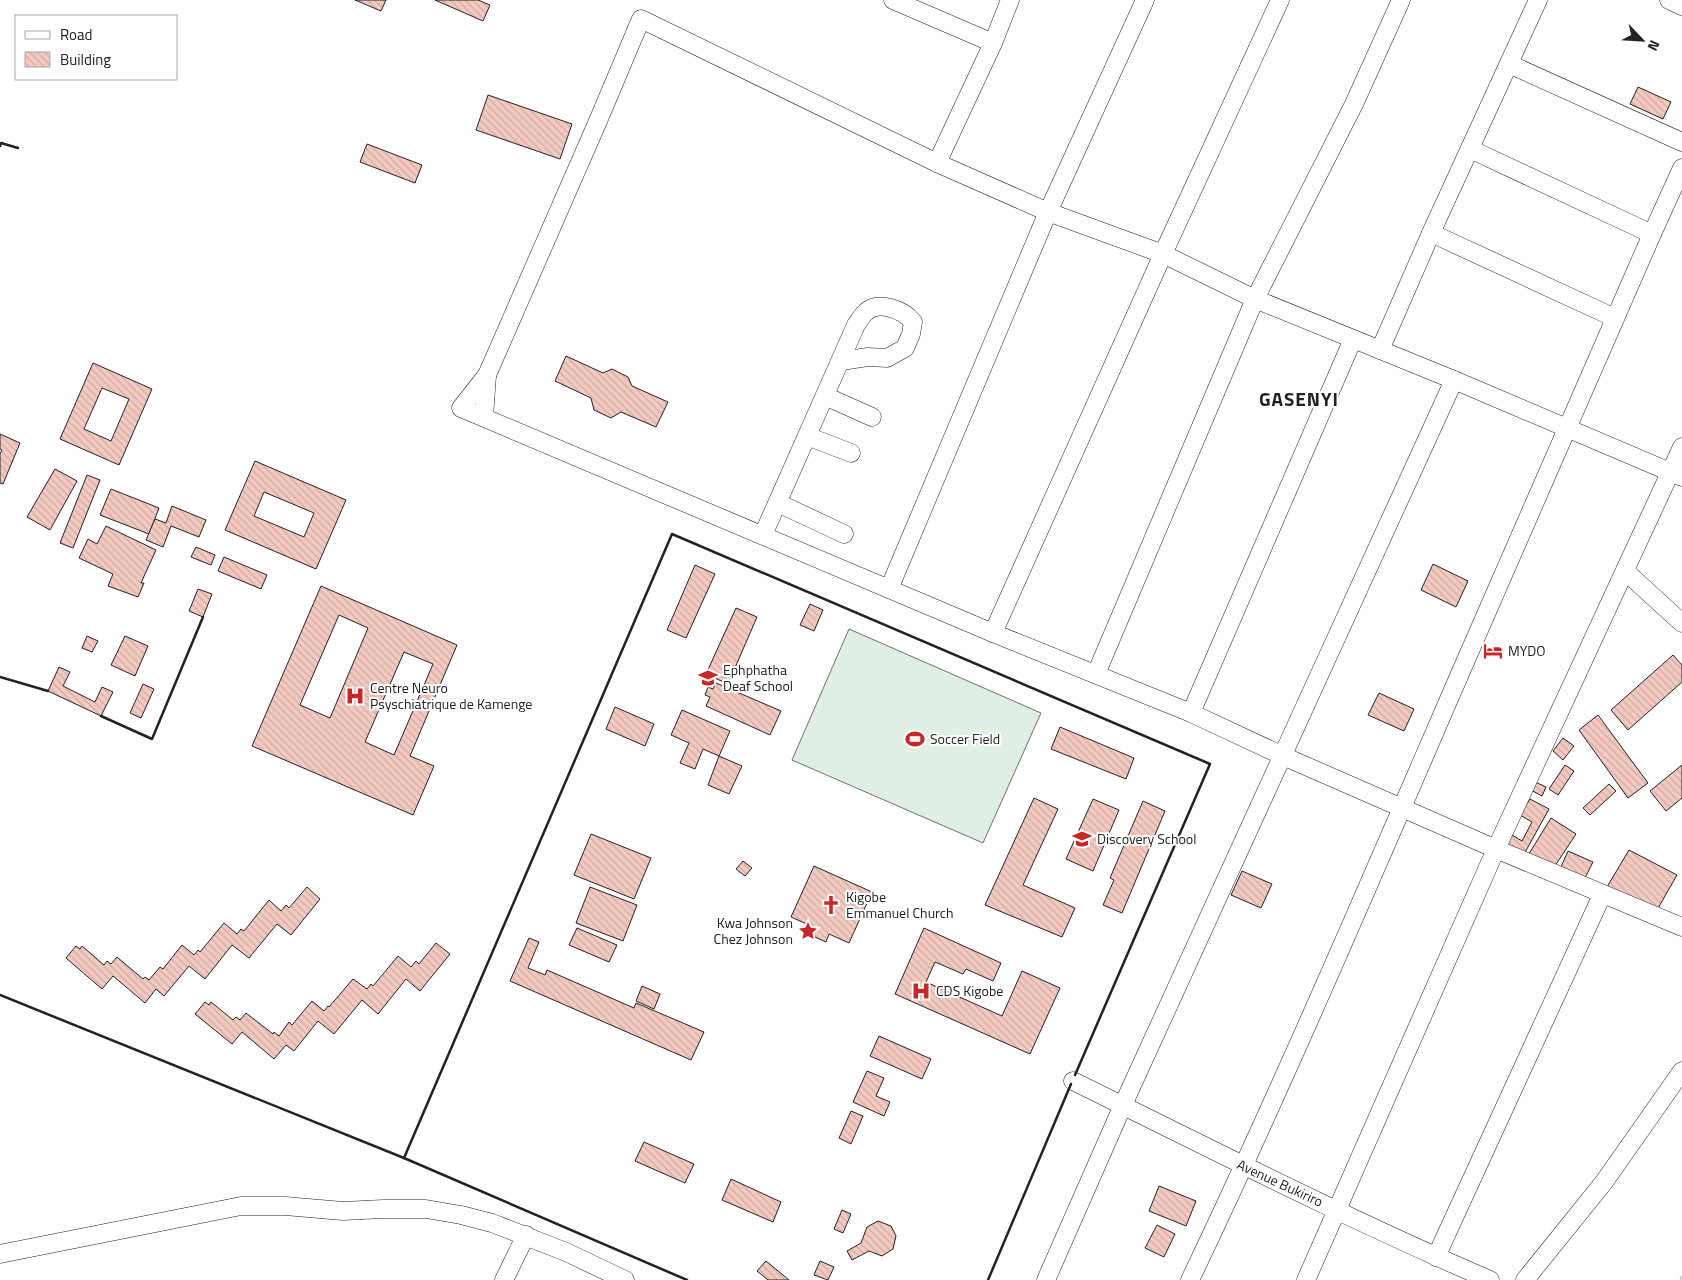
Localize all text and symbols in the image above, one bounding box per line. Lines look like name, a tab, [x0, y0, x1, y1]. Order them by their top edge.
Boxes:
legend	[15, 15, 178, 80]
north arrow	[1617, 15, 1667, 65]
text: Road	[60, 23, 92, 46]
text: N	[1643, 37, 1666, 55]
text: Building	[60, 48, 111, 71]
district label: GASENYI	[1259, 384, 1339, 413]
hotel icon: MYDO	[1482, 640, 1504, 662]
place label: MYDO	[1508, 640, 1546, 661]
place label: Ephphatha Deaf School	[723, 659, 793, 696]
school or university icon: Ephphatha Deaf School	[697, 667, 719, 689]
place label: Centre Neuro Psyschiatrique de Kamenge	[370, 677, 532, 714]
hospital icon: Centre Neuro Psyschiatrique de Kamenge	[344, 685, 366, 707]
sports icon: Soccer Field	[904, 728, 926, 750]
place label: Soccer Field	[930, 728, 1000, 749]
school or university icon: Discovery School	[1071, 828, 1093, 850]
place label: Discovery School	[1097, 828, 1196, 849]
place label: Kigobe Emmanuel Church	[846, 886, 953, 923]
church icon: Kigobe Emmanuel Church	[820, 894, 842, 916]
place label: Kwa Johnson Chez Johnson	[714, 912, 793, 949]
place icon: Kwa Johnson Chez Johnson	[797, 920, 819, 942]
hospital icon: CDS Kigobe	[910, 980, 932, 1002]
place label: CDS Kigobe	[936, 980, 1003, 1001]
street label: Avenue Bukiriro	[1234, 1153, 1327, 1212]

